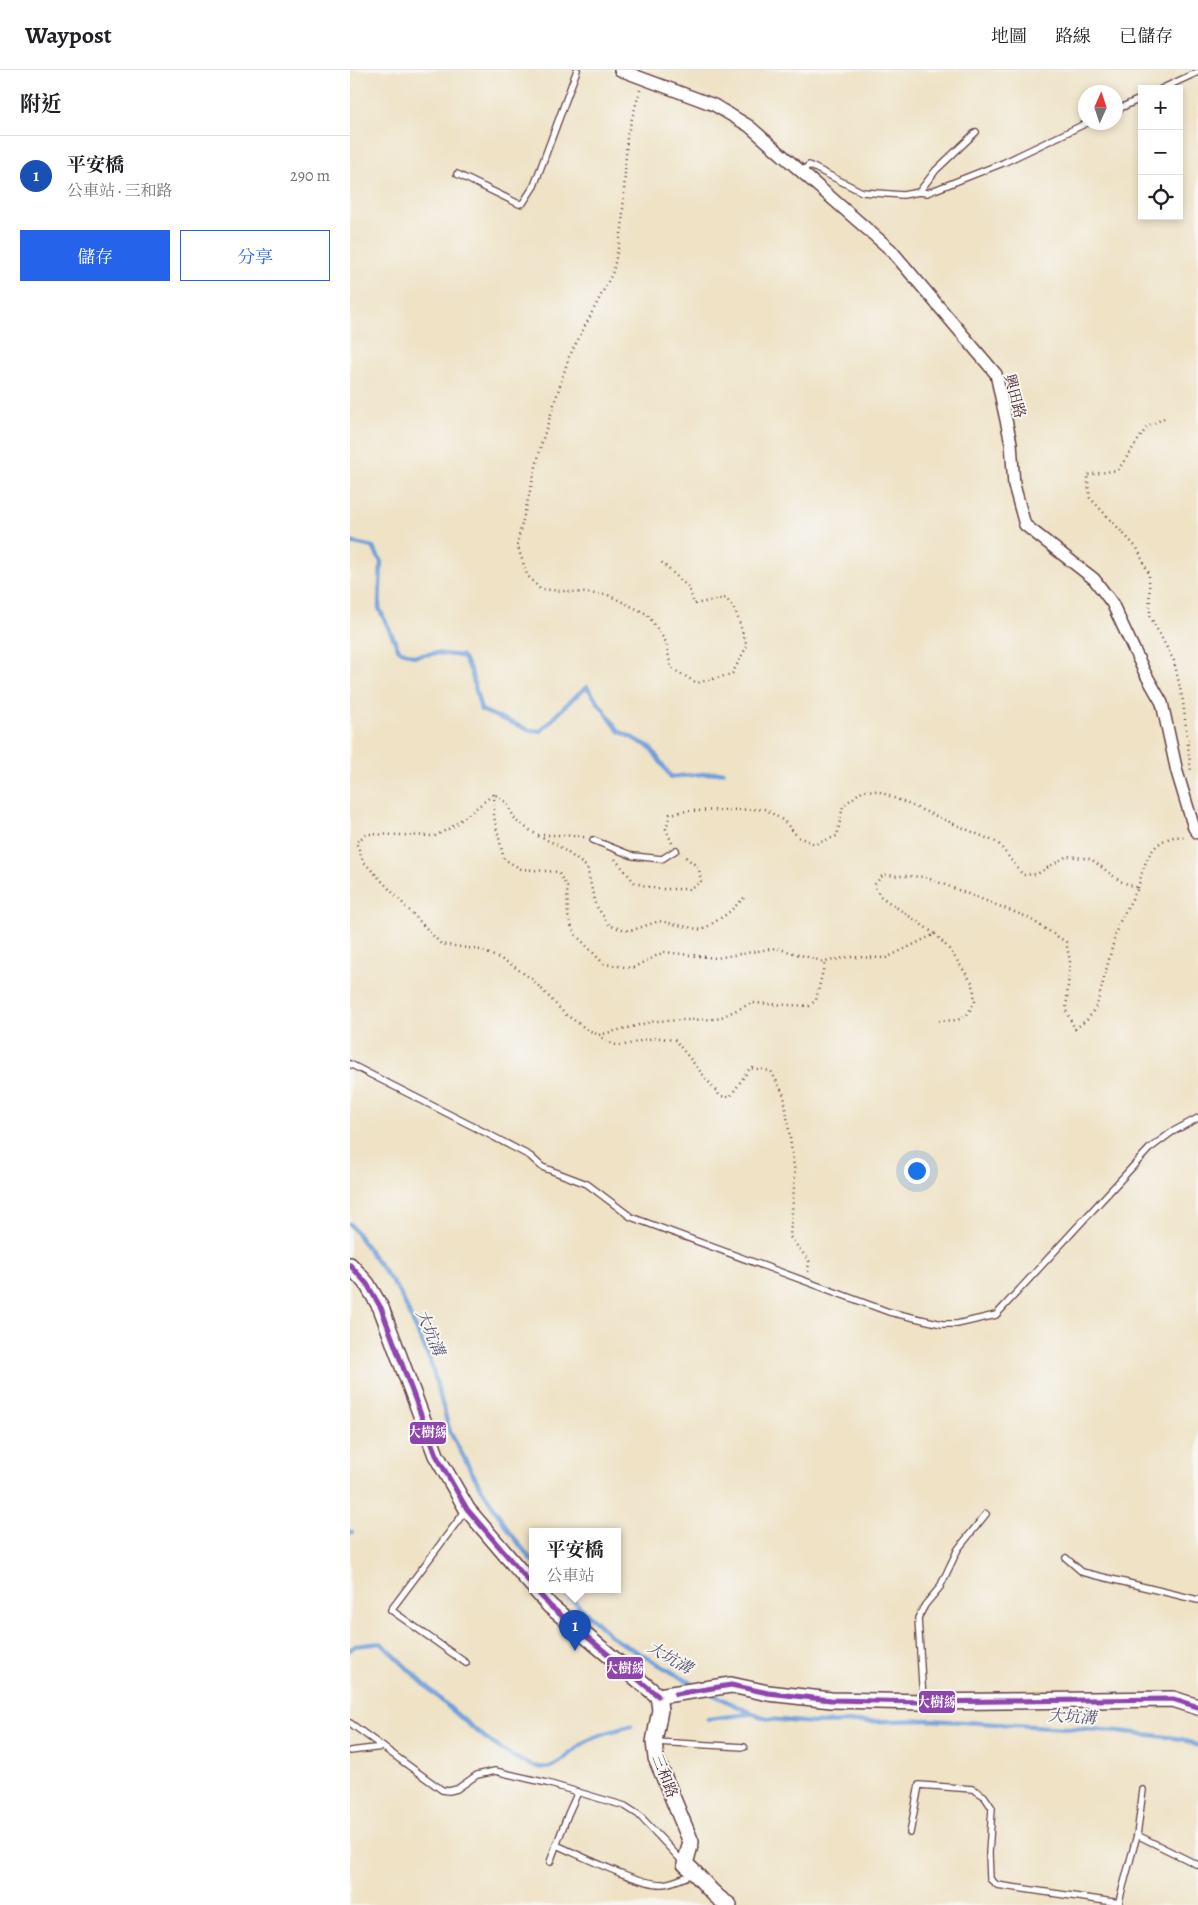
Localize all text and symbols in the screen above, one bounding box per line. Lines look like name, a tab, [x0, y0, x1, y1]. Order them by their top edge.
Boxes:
text: Waypost	[25, 19, 112, 51]
text: 地圖	[991, 24, 1027, 48]
text: 路線	[1055, 24, 1091, 48]
text: 已儲存	[1119, 24, 1173, 48]
north arrow	[1078, 85, 1123, 130]
map controls	[1138, 85, 1183, 220]
button: +	[1138, 85, 1183, 130]
text: 附近	[20, 90, 62, 118]
button: −	[1138, 130, 1183, 175]
text: 平安橋	[67, 152, 124, 178]
text: 1	[33, 165, 39, 187]
text: 290 m	[290, 165, 330, 187]
button: locate	[1138, 175, 1183, 220]
text: 公車站 · 三和路	[67, 180, 173, 202]
button: 儲存	[20, 230, 170, 281]
button: 分享	[180, 230, 330, 281]
street label: 興田路	[1000, 372, 1030, 420]
your location	[904, 1158, 930, 1184]
water label: 大坑溝	[411, 1306, 451, 1362]
line badge: 大樹線	[409, 1421, 447, 1445]
text: 大樹線	[407, 1423, 449, 1442]
popup	[529, 1528, 621, 1593]
text: 平安橋	[546, 1537, 604, 1563]
text: 公車站	[546, 1565, 595, 1587]
pin: 1	[559, 1610, 591, 1651]
water label: 大坑溝	[643, 1636, 698, 1681]
line badge: 大樹線	[606, 1656, 644, 1680]
text: 大樹線	[604, 1659, 646, 1678]
line badge: 大樹線	[918, 1690, 956, 1714]
text: 大樹線	[916, 1693, 958, 1712]
water label: 大坑溝	[1047, 1705, 1099, 1729]
street label: 三和路	[648, 1751, 682, 1801]

